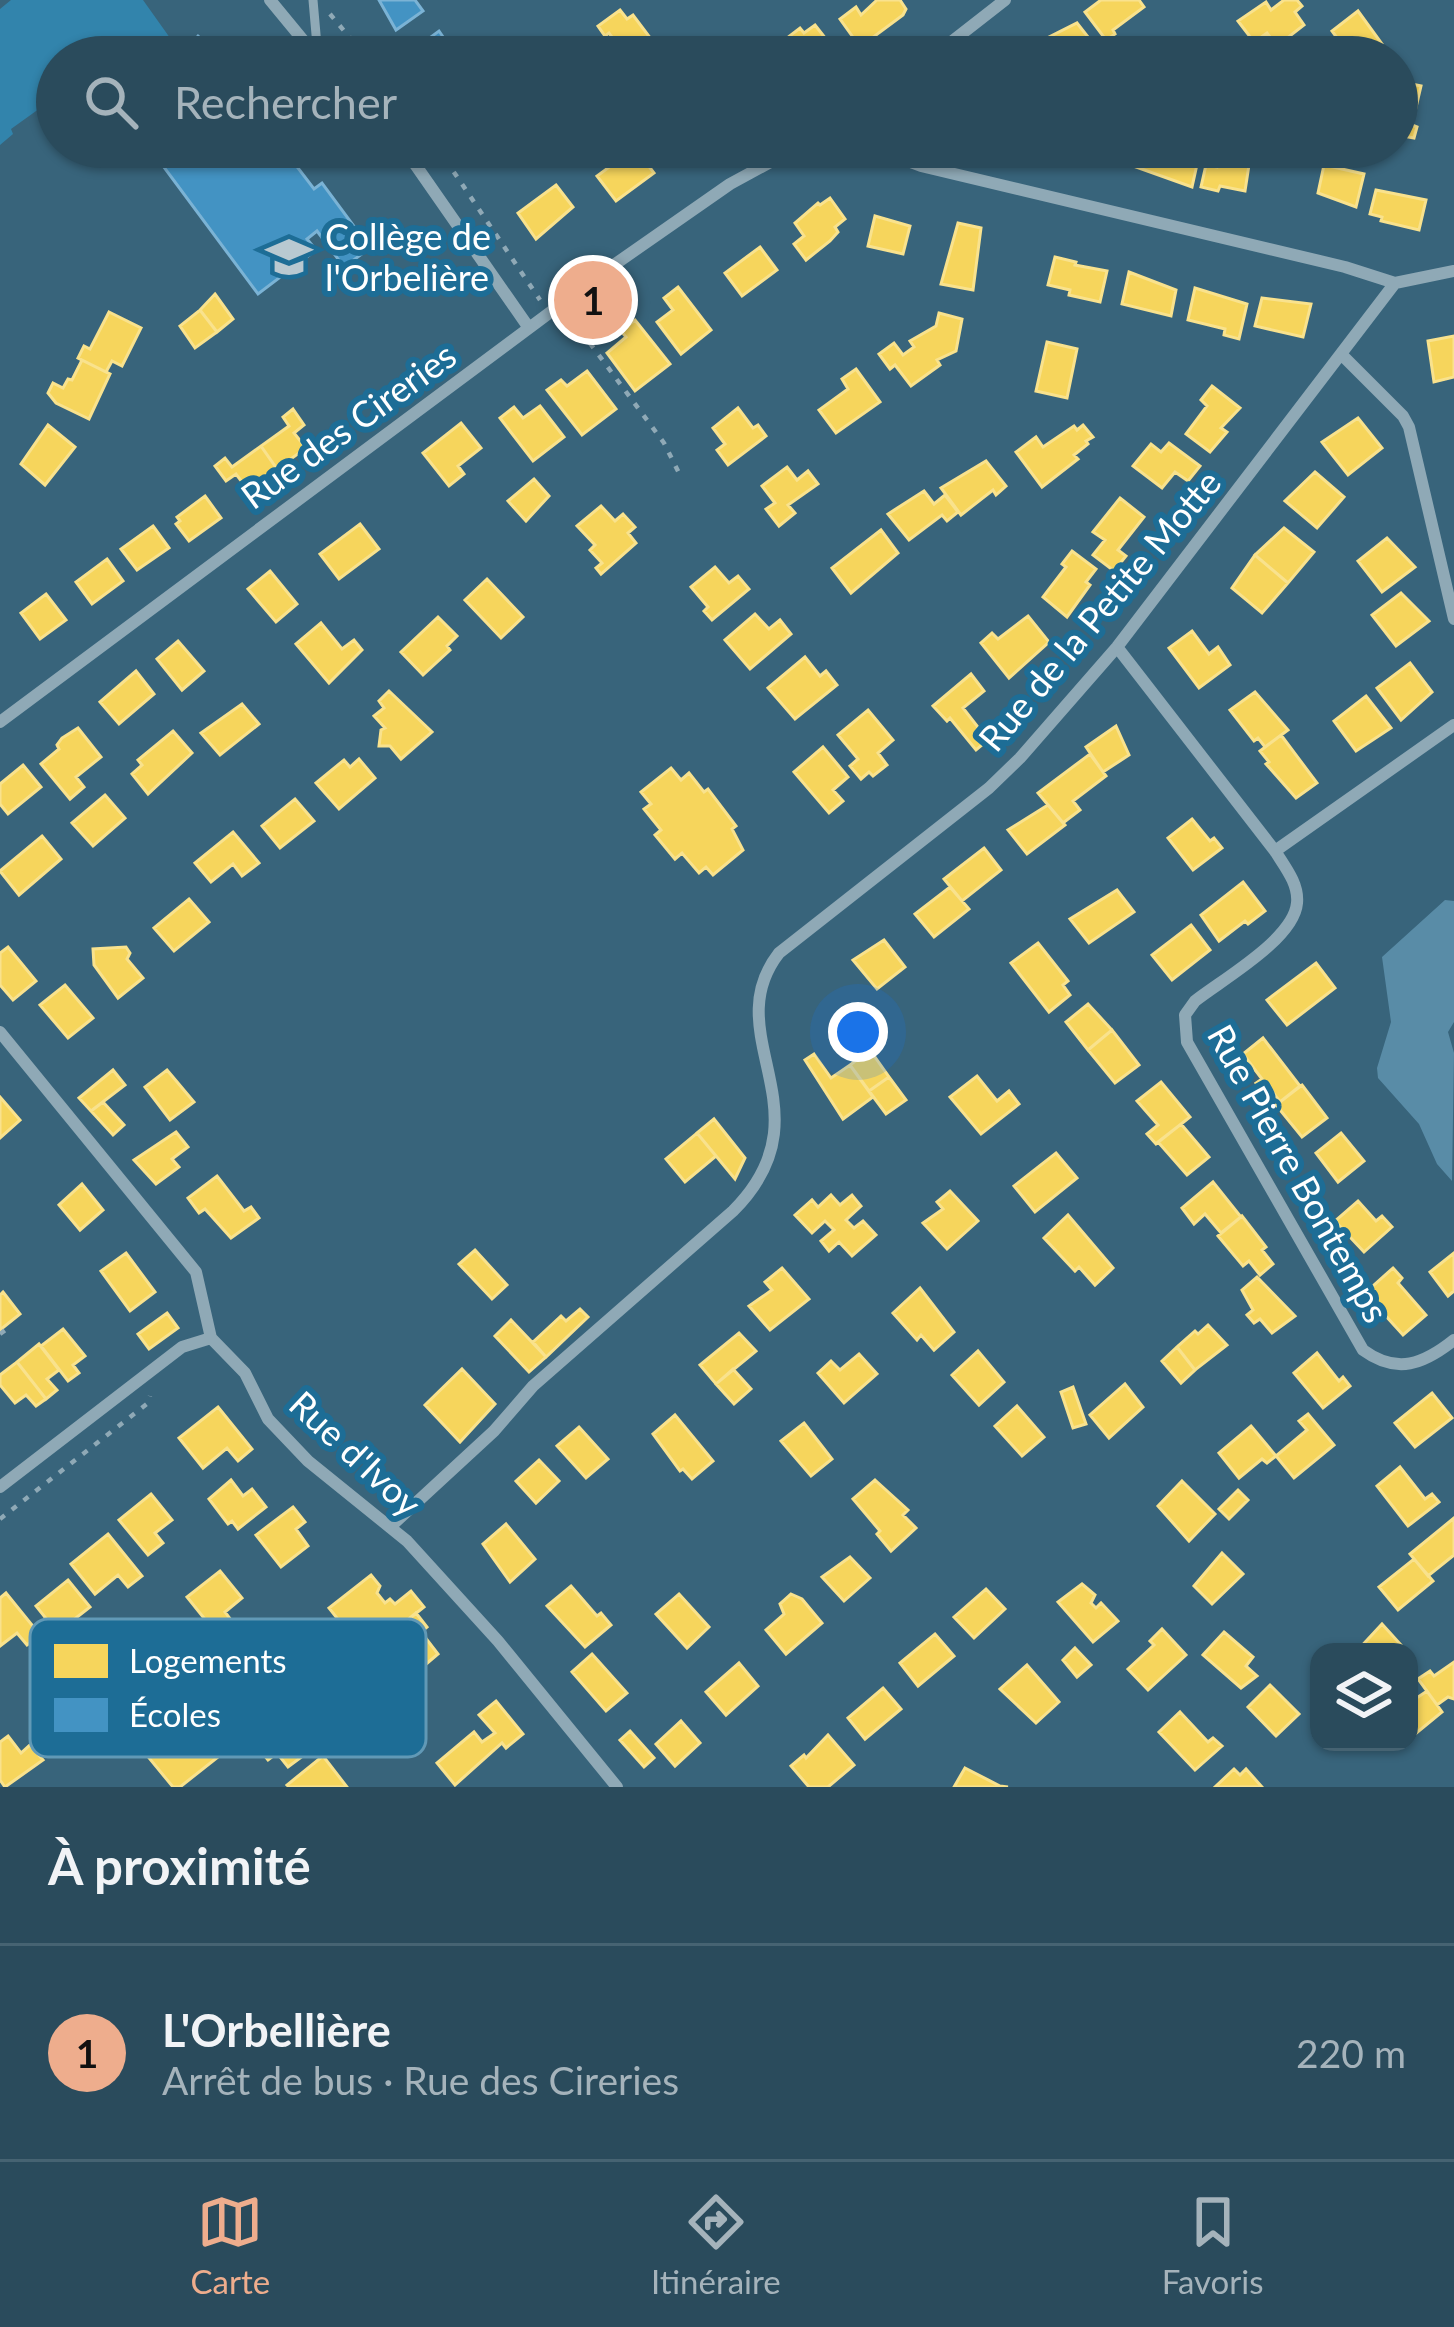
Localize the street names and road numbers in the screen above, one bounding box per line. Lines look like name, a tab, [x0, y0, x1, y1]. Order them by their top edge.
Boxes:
street label: Rue des Cireries	[232, 332, 464, 518]
street label: Rue de la Petite Motte	[969, 461, 1229, 759]
street label: Rue Pierre Bontemps	[1199, 1017, 1399, 1329]
street label: Rue d'Ivoy	[281, 1381, 431, 1525]

